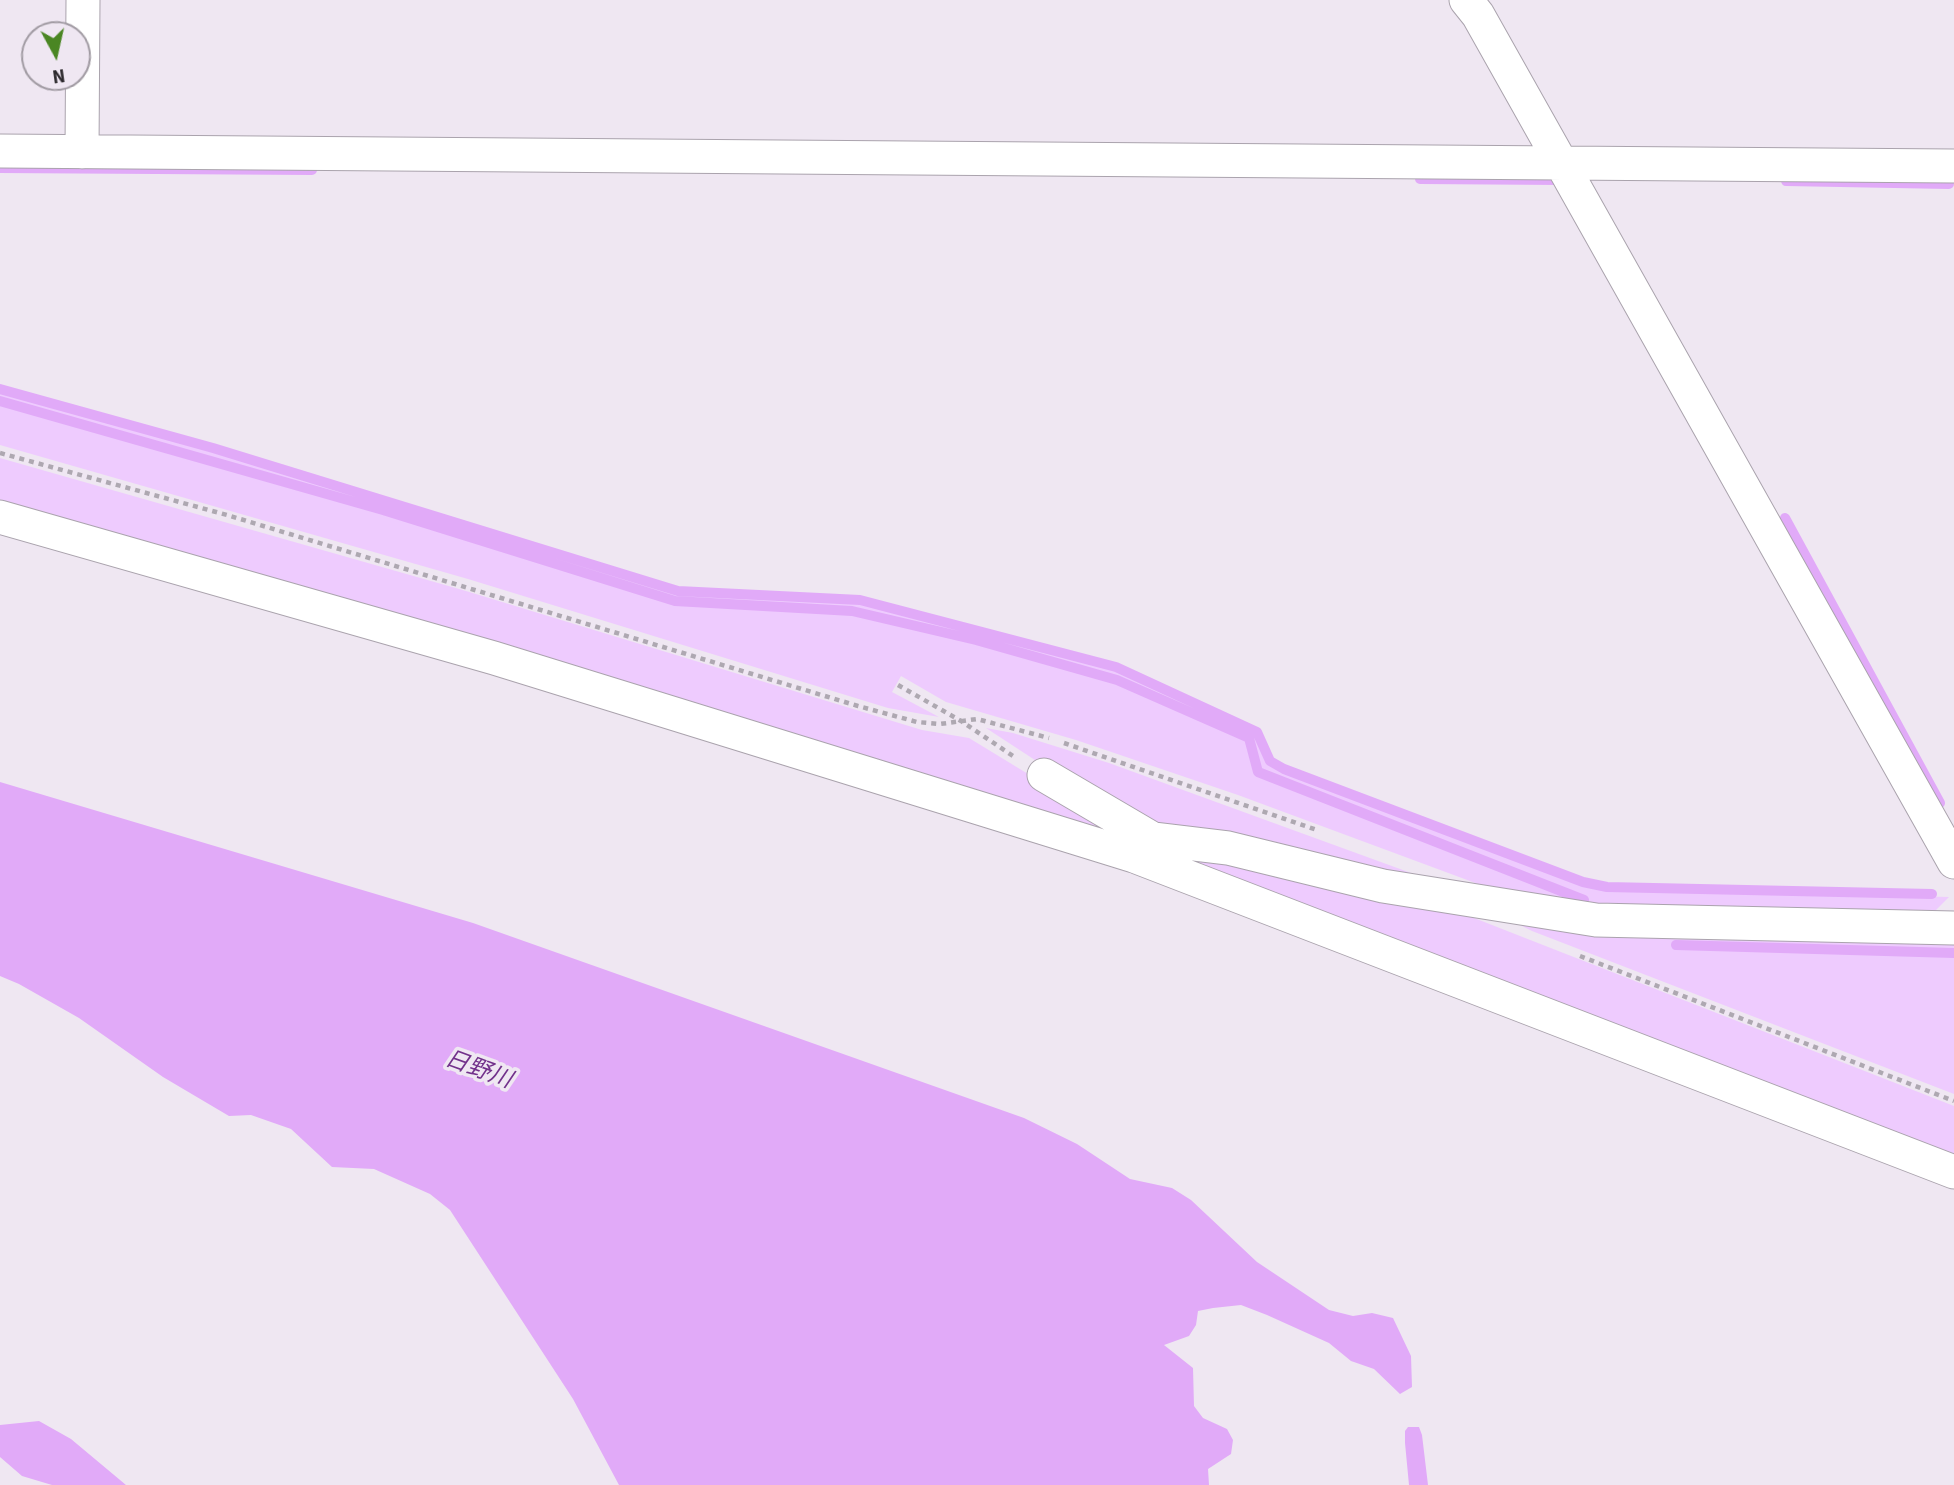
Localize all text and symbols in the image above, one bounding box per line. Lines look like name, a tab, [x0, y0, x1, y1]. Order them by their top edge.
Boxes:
north arrow	[21, 21, 91, 91]
text: N	[51, 61, 67, 90]
water label: 日野川	[441, 1046, 515, 1096]

